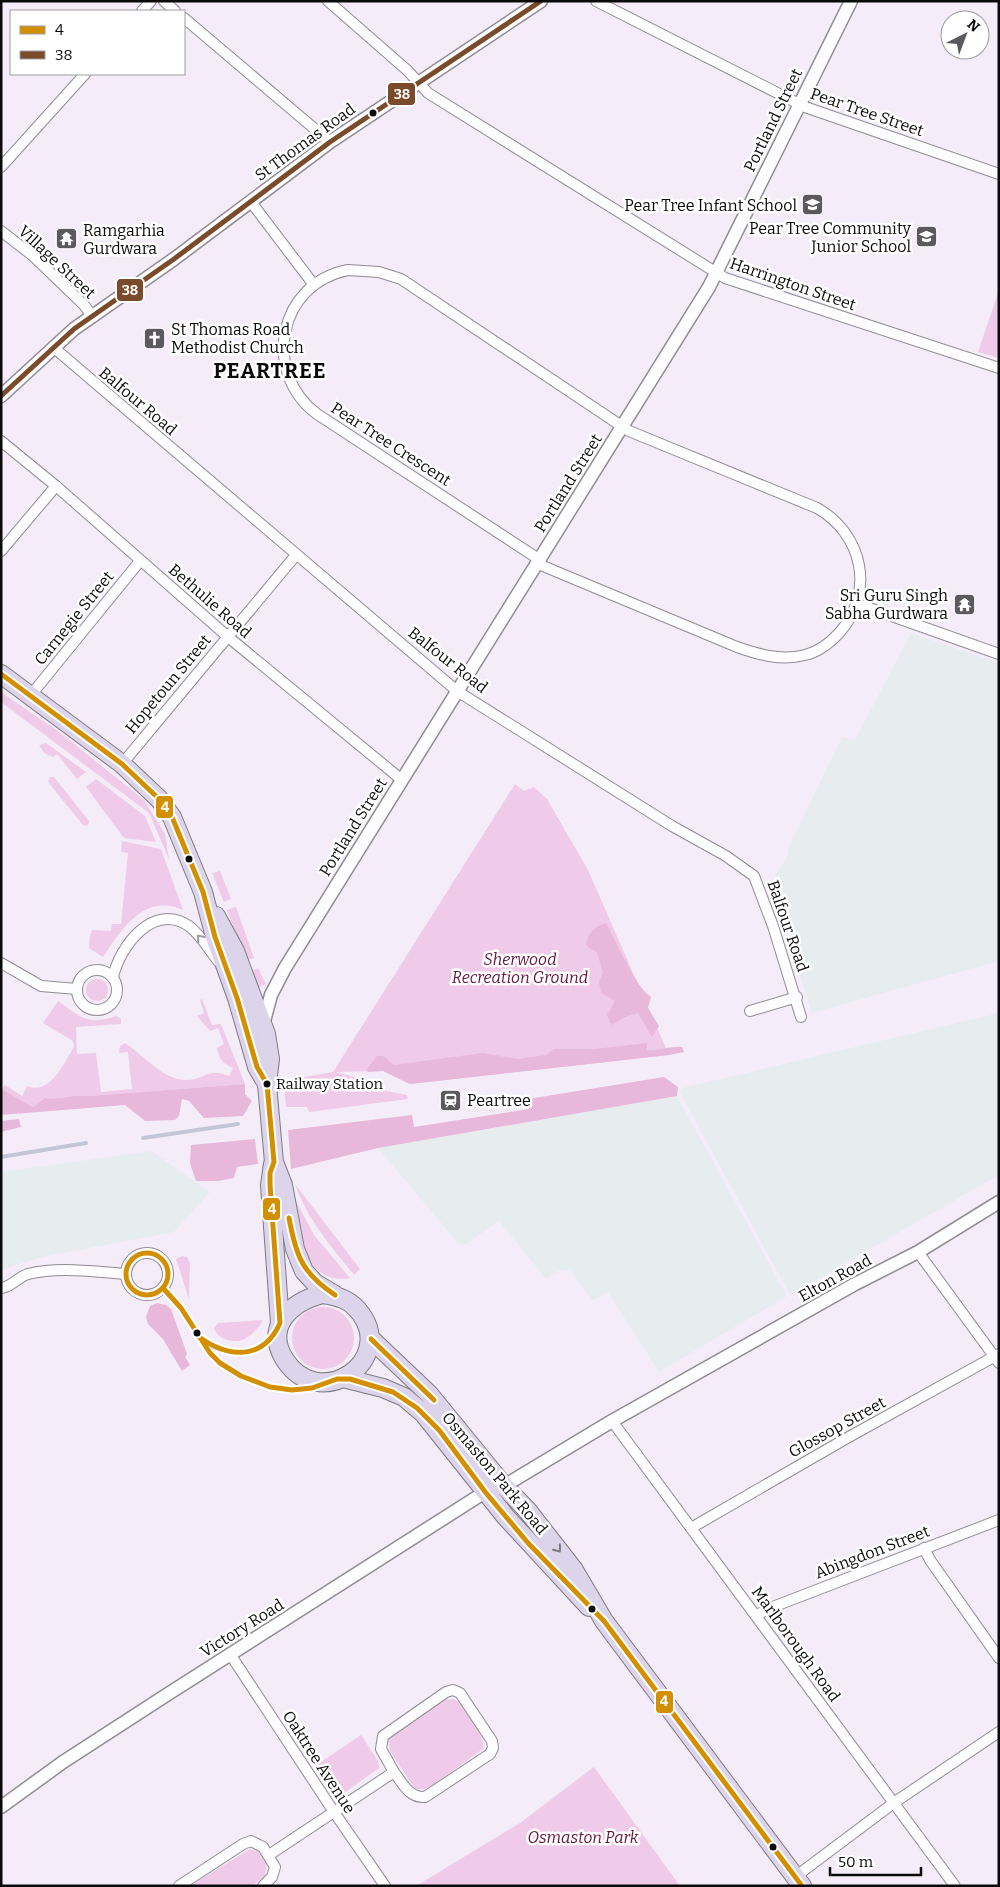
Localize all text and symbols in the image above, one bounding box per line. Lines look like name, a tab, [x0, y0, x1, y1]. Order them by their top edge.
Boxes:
legend	[10, 10, 185, 75]
north arrow	[940, 10, 990, 60]
text: N	[964, 16, 983, 36]
text: 4	[55, 21, 64, 39]
text: 38	[55, 46, 73, 64]
street label: Portland Street	[740, 65, 806, 175]
line badge: 38	[387, 82, 416, 106]
street label: Pear Tree Street	[808, 84, 926, 140]
text: 38	[394, 86, 410, 103]
street label: St Thomas Road	[251, 99, 359, 185]
unlabelled marker	[368, 108, 378, 118]
school or university icon: Pear Tree Infant School	[801, 193, 825, 217]
place label: Pear Tree Infant School	[624, 196, 797, 215]
place label: Pear Tree Community Junior School	[749, 219, 912, 256]
street label: Village Street	[14, 221, 100, 303]
place label: Ramgarhia Gurdwara	[83, 221, 165, 258]
school or university icon: Pear Tree Community Junior School	[915, 225, 939, 249]
temple icon: Ramgarhia Gurdwara	[55, 227, 79, 251]
street label: Harrington Street	[728, 254, 859, 315]
line badge: 38	[116, 278, 144, 302]
text: 38	[122, 282, 138, 299]
place label: St Thomas Road Methodist Church	[171, 320, 304, 357]
church icon: St Thomas Road Methodist Church	[143, 326, 167, 350]
district label: PEARTREE	[213, 358, 327, 384]
street label: Balfour Road	[95, 363, 181, 439]
street label: Pear Tree Crescent	[328, 398, 455, 490]
street label: Portland Street	[530, 430, 606, 536]
street label: Bethulie Road	[165, 560, 256, 642]
street label: Carnegie Street	[30, 567, 118, 669]
place label: Sri Guru Singh Sabha Gurdwara	[825, 586, 948, 623]
temple icon: Sri Guru Singh Sabha Gurdwara	[952, 592, 976, 616]
street label: Balfour Road	[404, 623, 492, 697]
street label: Hopetoun Street	[121, 631, 215, 737]
street label: Portland Street	[315, 774, 391, 880]
line badge: 4	[155, 795, 174, 819]
text: 4	[161, 799, 170, 816]
unlabelled marker	[184, 854, 194, 864]
street label: Balfour Road	[763, 878, 813, 975]
one-way arrow	[196, 934, 205, 943]
park label: Sherwood Recreation Ground	[452, 950, 588, 987]
place label: Railway Station	[276, 1075, 384, 1093]
marker: Railway Station	[262, 1079, 272, 1089]
station icon: Peartree	[439, 1088, 463, 1112]
place label: Peartree	[467, 1091, 531, 1110]
line badge: 4	[262, 1197, 281, 1221]
text: 4	[268, 1201, 277, 1218]
street label: Elton Road	[795, 1250, 875, 1306]
unlabelled marker	[192, 1328, 202, 1338]
street label: Glossop Street	[785, 1392, 889, 1461]
street label: Osmaston Park Road	[438, 1408, 552, 1538]
street label: Abingdon Street	[812, 1521, 932, 1583]
one-way arrow	[552, 1543, 561, 1553]
street label: Marlborough Road	[748, 1583, 845, 1706]
street label: Victory Road	[197, 1595, 288, 1661]
unlabelled marker	[587, 1604, 597, 1614]
line badge: 4	[655, 1690, 674, 1714]
text: 4	[660, 1693, 669, 1710]
street label: Oaktree Avenue	[279, 1707, 359, 1817]
park label: Osmaston Park	[527, 1828, 639, 1847]
unlabelled marker	[768, 1842, 778, 1852]
scale bar	[830, 1844, 921, 1876]
text: 50 m	[838, 1853, 874, 1871]

